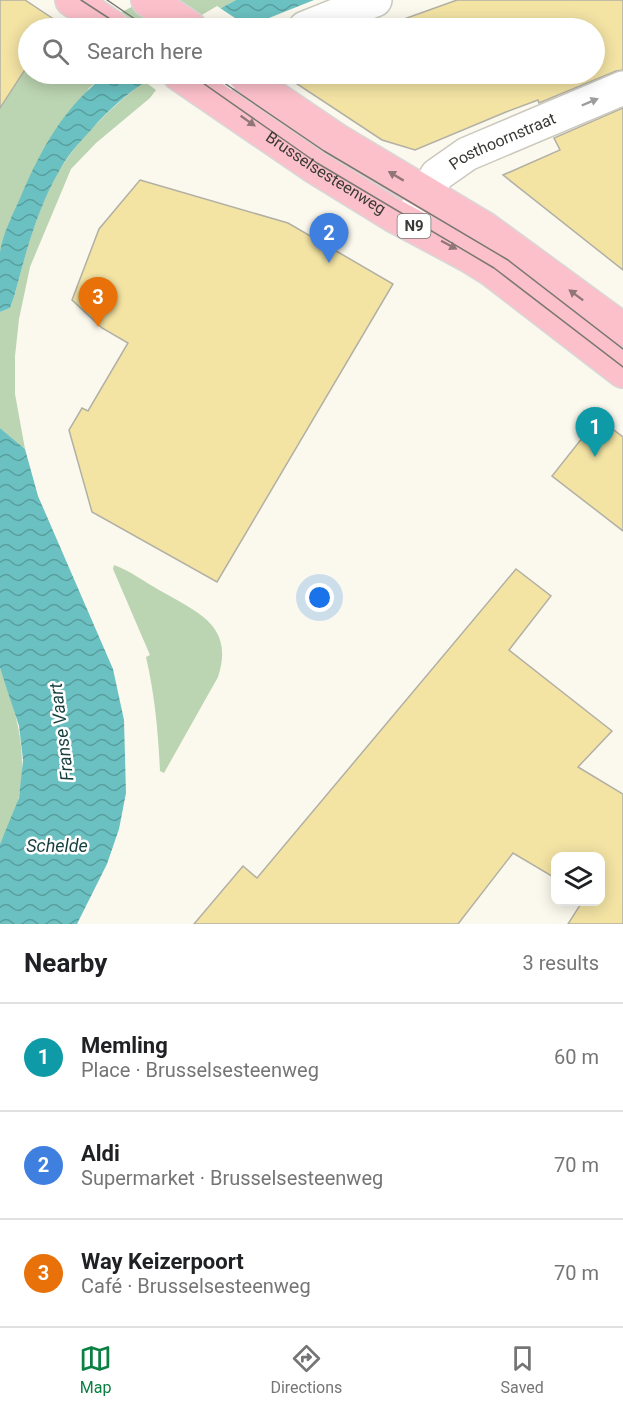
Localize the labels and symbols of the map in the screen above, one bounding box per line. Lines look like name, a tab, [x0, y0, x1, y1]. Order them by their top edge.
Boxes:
one-way arrow	[581, 97, 599, 106]
street label: Posthoornstraat	[445, 108, 558, 173]
one-way arrow	[239, 115, 255, 127]
street label: Brusselsesteenweg	[263, 127, 389, 218]
one-way arrow	[388, 171, 404, 182]
pin: 2	[310, 214, 348, 263]
road number: N9	[398, 214, 430, 238]
one-way arrow	[441, 240, 458, 250]
pin: 3	[78, 278, 118, 327]
one-way arrow	[569, 289, 584, 301]
pin: 1	[576, 408, 614, 457]
your location	[305, 583, 334, 612]
water label: Franse Vaart	[45, 682, 77, 782]
water label: Schelde	[26, 835, 88, 856]

